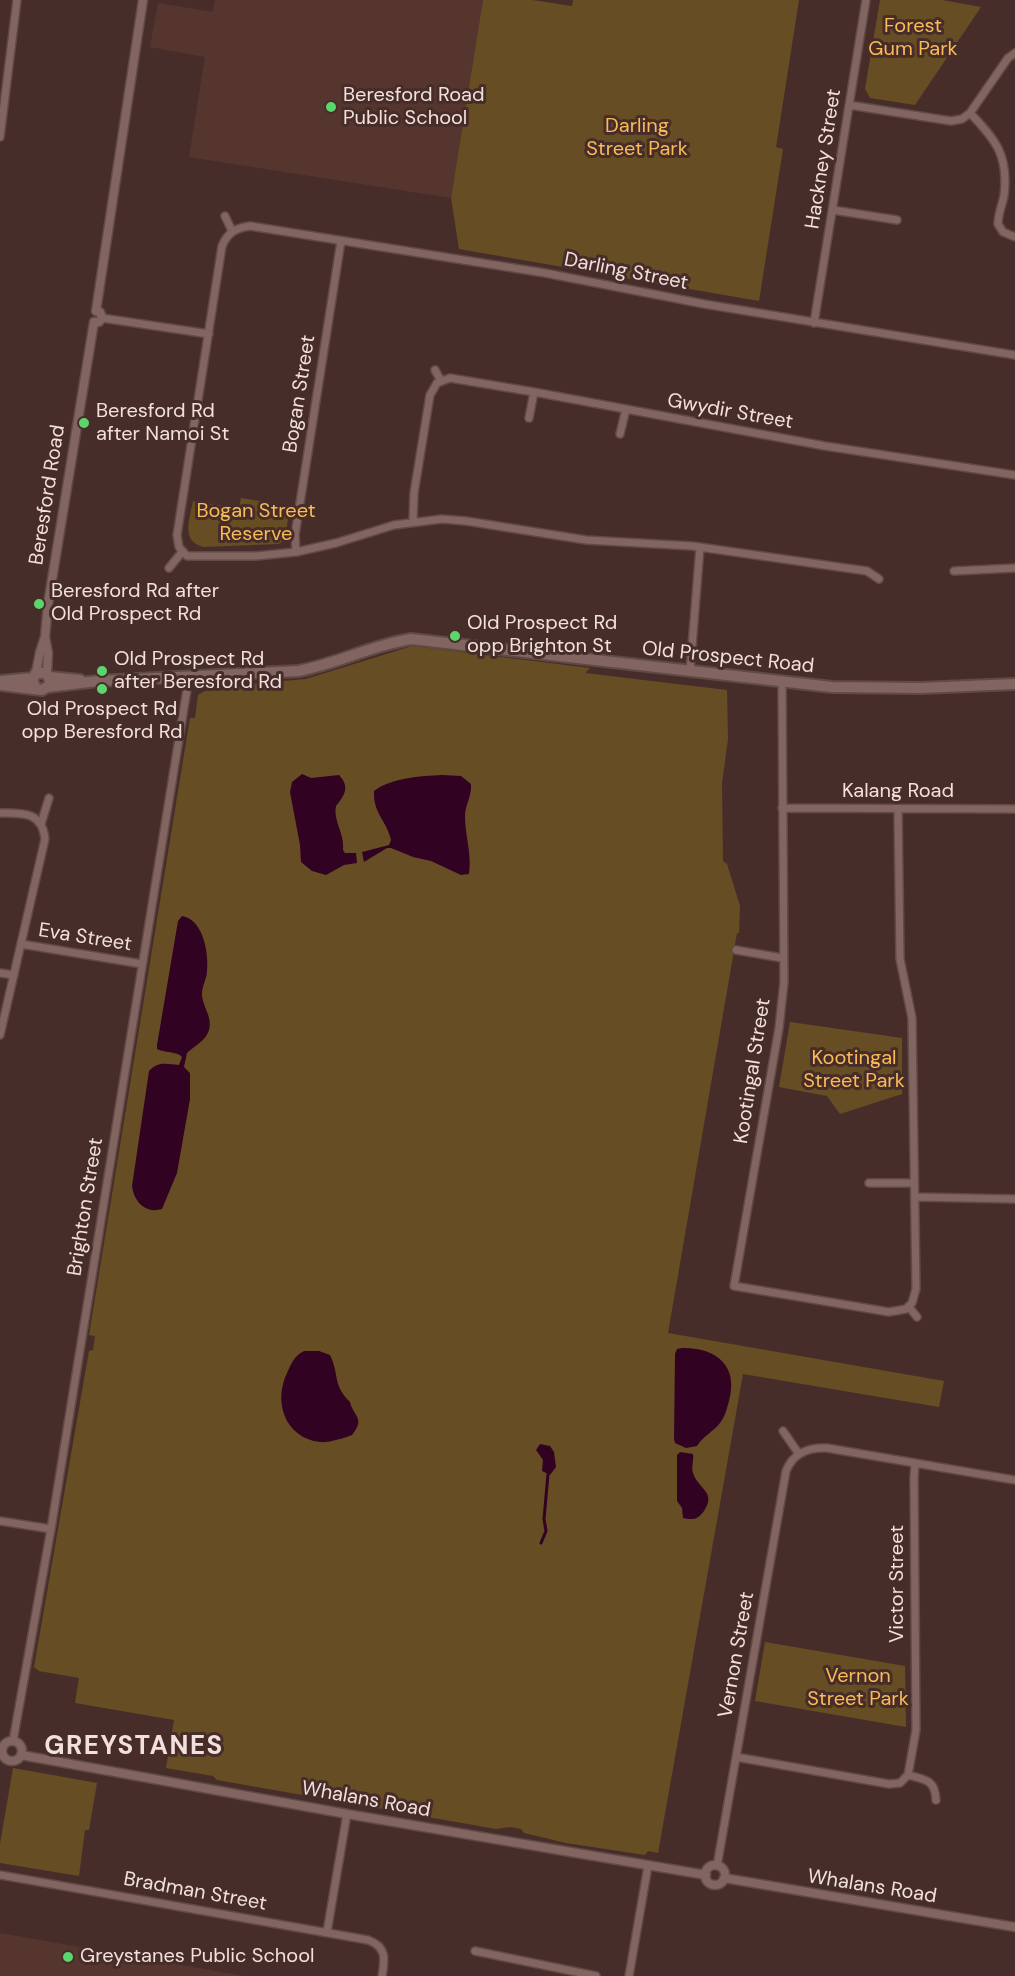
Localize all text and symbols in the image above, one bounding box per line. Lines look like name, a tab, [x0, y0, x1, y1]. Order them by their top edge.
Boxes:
park label: Forest Gum Park	[868, 15, 958, 62]
place label: Beresford Road Public School	[343, 84, 485, 131]
street label: Hackney Street	[801, 87, 847, 231]
marker: Beresford Road Public School	[324, 100, 338, 114]
park label: Darling Street Park	[586, 115, 688, 162]
street label: Darling Street	[562, 248, 690, 296]
street label: Bogan Street	[279, 333, 321, 455]
street label: Gwydir Street	[665, 389, 795, 435]
place label: Beresford Rd after Namoi St	[96, 400, 229, 447]
marker: Beresford Rd after Namoi St	[77, 416, 91, 430]
street label: Beresford Road	[25, 423, 71, 567]
park label: Bogan Street Reserve	[196, 500, 316, 547]
place label: Beresford Rd after Old Prospect Rd	[51, 580, 219, 627]
marker: Beresford Rd after Old Prospect Rd	[32, 597, 46, 611]
place label: Old Prospect Rd opp Brighton St	[467, 612, 617, 659]
marker: Old Prospect Rd opp Brighton St	[448, 629, 462, 643]
street label: Old Prospect Road	[641, 637, 815, 679]
place label: Old Prospect Rd after Beresford Rd	[114, 648, 282, 695]
marker: Old Prospect Rd after Beresford Rd	[95, 664, 109, 678]
marker: Old Prospect Rd opp Beresford Rd	[95, 682, 109, 696]
place label: Old Prospect Rd opp Beresford Rd	[21, 698, 183, 745]
street label: Kalang Road	[842, 780, 954, 804]
street label: Eva Street	[37, 919, 133, 957]
street label: Kootingal Street	[730, 997, 776, 1145]
park label: Kootingal Street Park	[803, 1047, 905, 1094]
street label: Brighton Street	[63, 1136, 109, 1278]
street label: Victor Street	[886, 1525, 910, 1643]
street label: Vernon Street	[714, 1590, 760, 1720]
park label: Vernon Street Park	[807, 1665, 909, 1712]
district label: GREYSTANES	[44, 1731, 224, 1763]
street label: Whalans Road	[300, 1777, 432, 1823]
street label: Whalans Road	[806, 1865, 938, 1909]
street label: Bradman Street	[121, 1868, 269, 1916]
place label: Greystanes Public School	[80, 1945, 315, 1969]
marker: Greystanes Public School	[61, 1950, 75, 1964]

